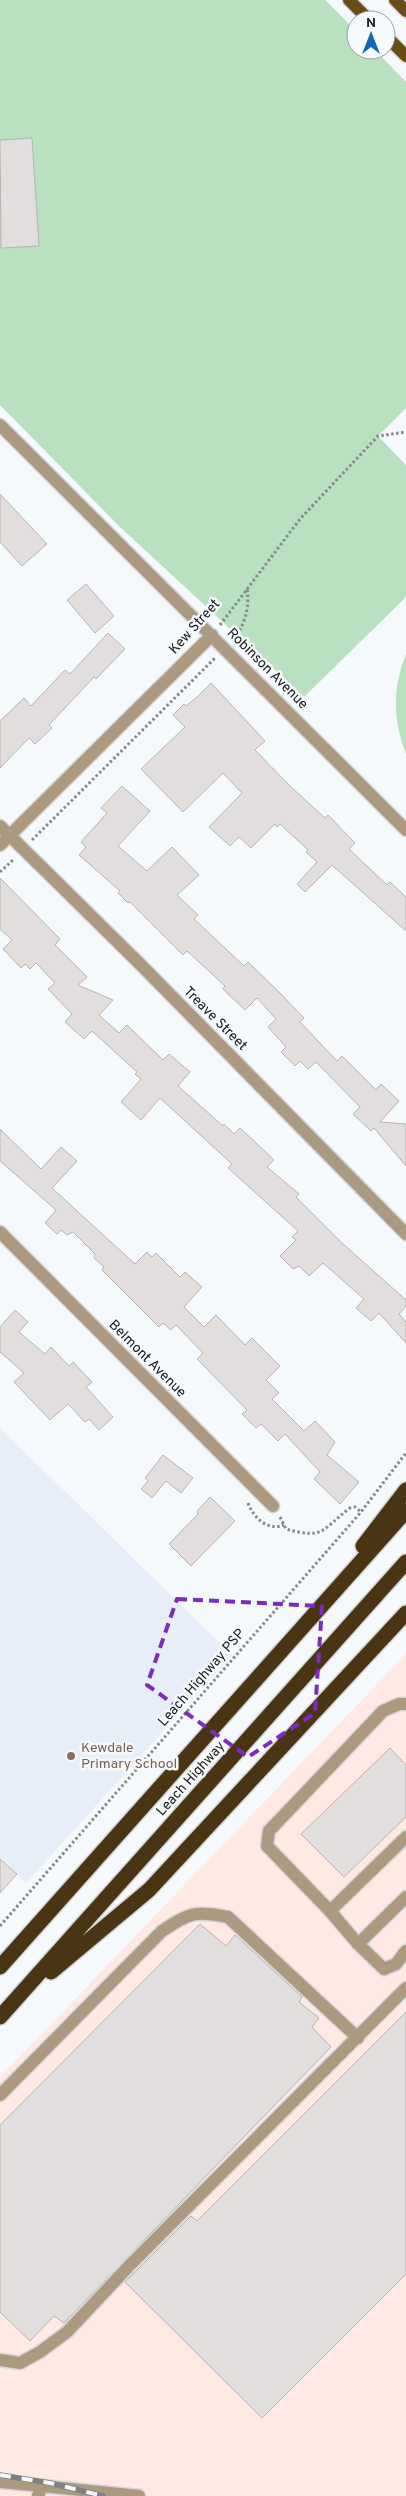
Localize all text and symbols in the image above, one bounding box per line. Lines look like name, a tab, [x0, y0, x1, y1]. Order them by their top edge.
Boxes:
north arrow	[346, 10, 396, 60]
text: N	[366, 15, 376, 32]
street label: Kew Street	[166, 596, 224, 658]
street label: Robinson Avenue	[223, 625, 311, 713]
street label: Treave Street	[180, 984, 250, 1054]
street label: Belmont Avenue	[105, 1317, 189, 1401]
street label: Leach Highway PSP	[155, 1626, 249, 1730]
street label: Leach Highway	[153, 1738, 229, 1820]
place label: Kewdale Primary School	[81, 1740, 177, 1773]
marker: Kewdale Primary School	[65, 1750, 77, 1762]

